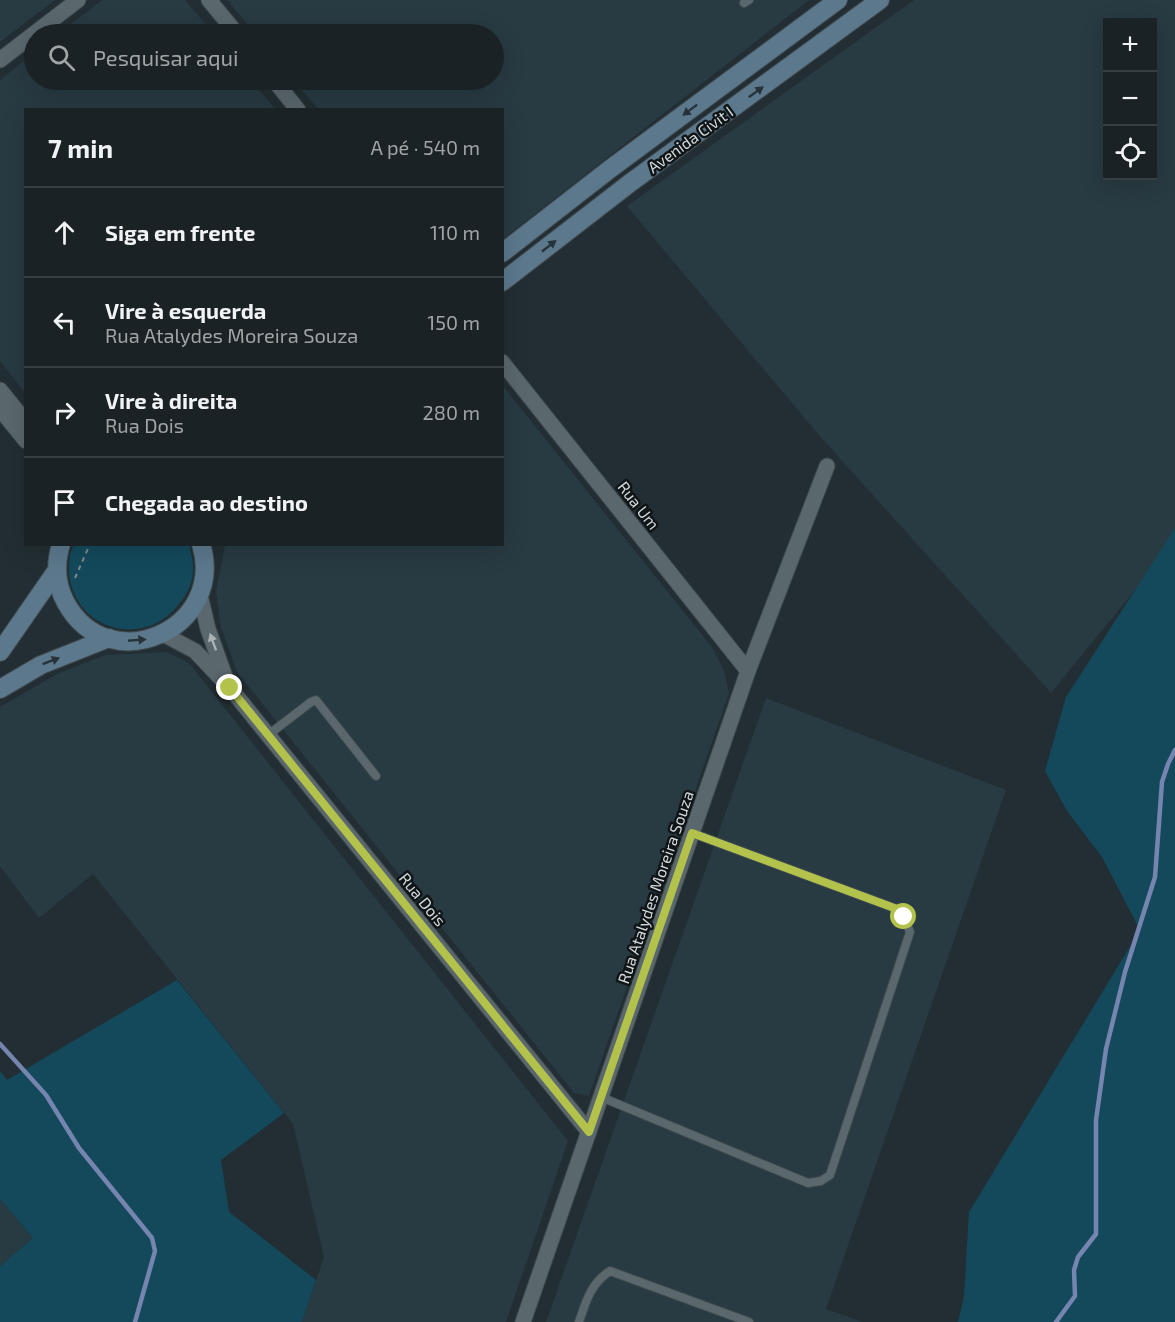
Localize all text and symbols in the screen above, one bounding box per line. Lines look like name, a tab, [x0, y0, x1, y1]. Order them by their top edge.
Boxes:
map controls	[1103, 18, 1157, 180]
button: +	[1103, 18, 1157, 72]
search box	[24, 24, 504, 90]
icon: search	[45, 41, 78, 74]
text: Pesquisar aqui	[93, 44, 239, 70]
button: −	[1103, 72, 1157, 126]
one-way arrow	[747, 86, 763, 98]
street label: Avenida Civit I	[644, 102, 736, 176]
one-way arrow	[682, 104, 698, 116]
button: locate	[1103, 126, 1157, 180]
text: 7 min	[48, 132, 113, 163]
text: A pé · 540 m	[371, 135, 480, 159]
icon: ahead	[48, 216, 81, 249]
text: Siga em frente	[105, 219, 255, 245]
text: 110 m	[430, 220, 480, 244]
one-way arrow	[541, 240, 557, 252]
text: Vire à esquerda	[105, 297, 266, 323]
icon: left	[48, 306, 81, 339]
text: 150 m	[427, 310, 480, 334]
text: Rua Atalydes Moreira Souza	[105, 323, 358, 347]
text: Vire à direita	[105, 387, 237, 413]
icon: right	[48, 396, 81, 429]
text: 280 m	[423, 400, 480, 424]
text: Rua Dois	[105, 413, 184, 437]
street label: Rua Um	[614, 477, 664, 533]
icon: arrive	[48, 486, 81, 519]
text: Chegada ao destino	[105, 489, 308, 515]
one-way arrow	[207, 633, 217, 651]
one-way arrow	[127, 635, 146, 645]
one-way arrow	[43, 656, 61, 666]
route end	[216, 674, 242, 700]
street label: Rua Atalydes Moreira Souza	[613, 788, 697, 986]
street label: Rua Dois	[396, 868, 450, 930]
route start	[890, 903, 916, 929]

